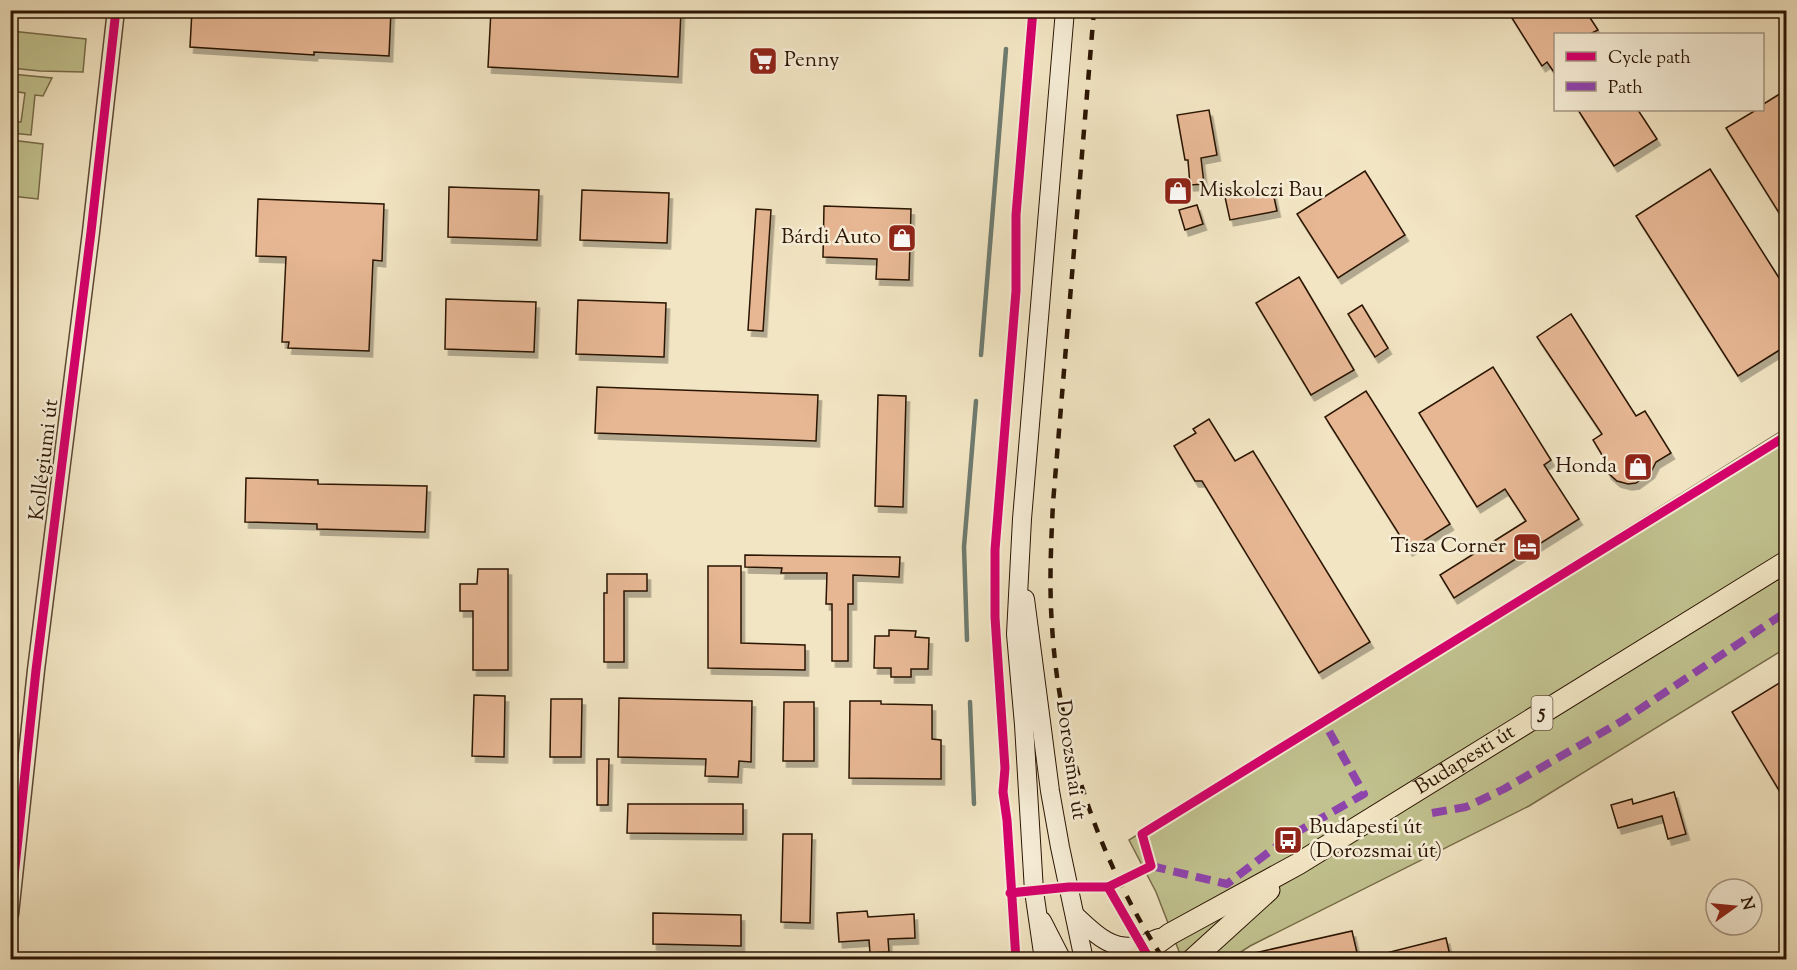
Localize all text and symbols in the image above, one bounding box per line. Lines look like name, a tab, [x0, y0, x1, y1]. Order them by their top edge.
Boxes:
legend	[1554, 33, 1764, 111]
supermarket icon: Penny	[747, 45, 779, 77]
place label: Penny	[784, 46, 840, 76]
text: Cycle path	[1608, 46, 1691, 72]
text: Path	[1608, 76, 1643, 102]
shop icon: Miskolczi Bau	[1162, 175, 1194, 207]
place label: Miskolczi Bau	[1199, 176, 1323, 206]
shop icon: Bárdi Auto	[886, 222, 918, 254]
place label: Bárdi Auto	[781, 223, 881, 253]
street label: Kollégiumi út	[23, 398, 67, 522]
shop icon: Honda	[1622, 451, 1654, 483]
place label: Honda	[1555, 452, 1617, 482]
hotel icon: Tisza Corner	[1511, 531, 1543, 563]
place label: Tisza Corner	[1390, 532, 1506, 562]
road number: 5	[1532, 696, 1552, 730]
street label: Dorozsmai út	[1047, 698, 1093, 822]
street label: Budapesti út	[1409, 718, 1521, 803]
place label: Budapesti út (Dorozsmai út)	[1309, 813, 1442, 867]
bus stop icon: Budapesti út (Dorozsmai út)	[1272, 824, 1304, 856]
north arrow	[1704, 877, 1764, 937]
text: N	[1733, 895, 1759, 913]

